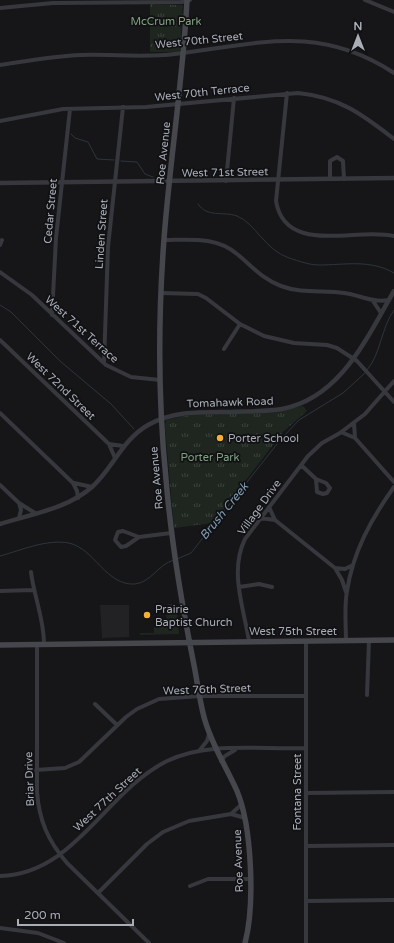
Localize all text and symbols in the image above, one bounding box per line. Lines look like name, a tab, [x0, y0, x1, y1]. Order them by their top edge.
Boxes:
park label: McCrum Park	[130, 15, 202, 28]
north arrow	[338, 16, 378, 56]
text: N	[354, 20, 362, 33]
street label: West 70th Street	[155, 29, 244, 52]
street label: West 70th Terrace	[154, 81, 250, 104]
street label: Roe Avenue	[154, 121, 173, 185]
street label: West 71st Street	[182, 165, 268, 180]
street label: Cedar Street	[41, 178, 60, 244]
street label: Linden Street	[93, 199, 110, 269]
street label: West 71st Terrace	[42, 293, 121, 366]
street label: West 72nd Street	[23, 350, 98, 423]
street label: Tomahawk Road	[186, 394, 274, 411]
place label: Porter School	[228, 432, 299, 445]
marker: Porter School	[215, 433, 225, 443]
street label: Roe Avenue	[147, 446, 166, 510]
park label: Porter Park	[180, 451, 240, 464]
street label: Village Drive	[235, 477, 284, 537]
water label: Brush Creek	[197, 479, 252, 542]
place label: Prairie Baptist Church	[155, 603, 233, 629]
marker: Prairie Baptist Church	[142, 610, 152, 620]
street label: West 75th Street	[249, 625, 337, 638]
street label: West 76th Street	[163, 681, 251, 698]
street label: Briar Drive	[22, 751, 37, 807]
street label: Fontana Street	[291, 753, 304, 831]
street label: West 77th Street	[71, 765, 144, 834]
street label: Roe Avenue	[231, 829, 246, 893]
scale bar	[18, 901, 133, 927]
text: 200 m	[24, 908, 61, 922]

